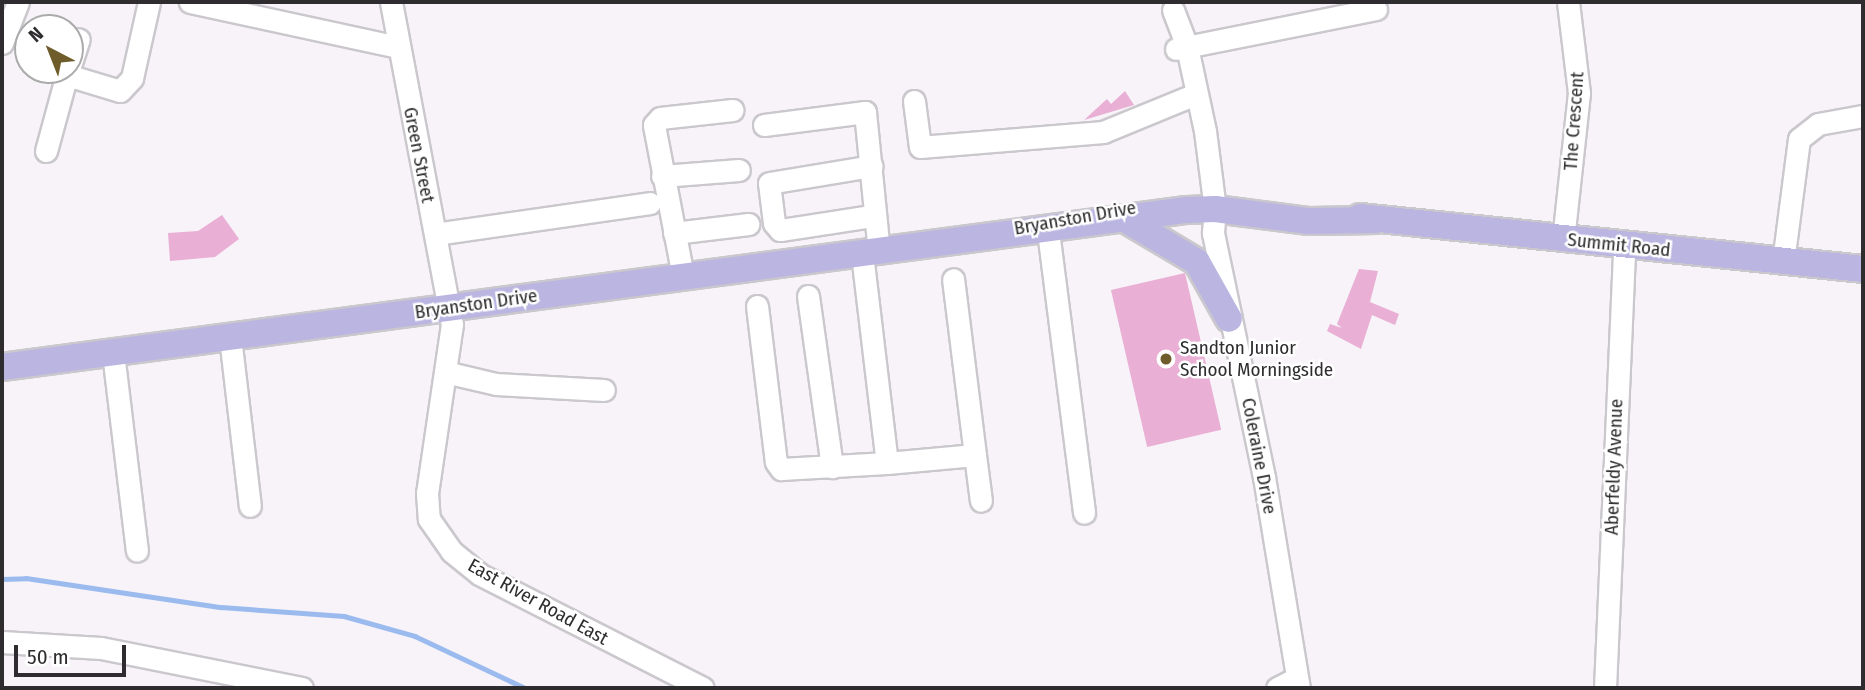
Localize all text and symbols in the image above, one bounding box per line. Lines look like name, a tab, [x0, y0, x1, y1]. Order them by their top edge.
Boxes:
north arrow	[14, 14, 84, 84]
text: N	[24, 22, 48, 47]
street label: The Crescent	[1559, 71, 1589, 171]
street label: Green Street	[399, 105, 439, 205]
street label: Bryanston Drive	[1012, 196, 1138, 240]
street label: Summit Road	[1566, 228, 1672, 262]
street label: Bryanston Drive	[413, 284, 539, 324]
place label: Sandton Junior School Morningside	[1180, 337, 1333, 381]
marker: Sandton Junior School Morningside	[1158, 351, 1174, 367]
street label: Coleraine Drive	[1237, 396, 1281, 516]
street label: Aberfeldy Avenue	[1600, 399, 1628, 535]
street label: East River Road East	[464, 554, 612, 650]
scale bar	[18, 630, 130, 674]
text: 50 m	[27, 644, 69, 670]

